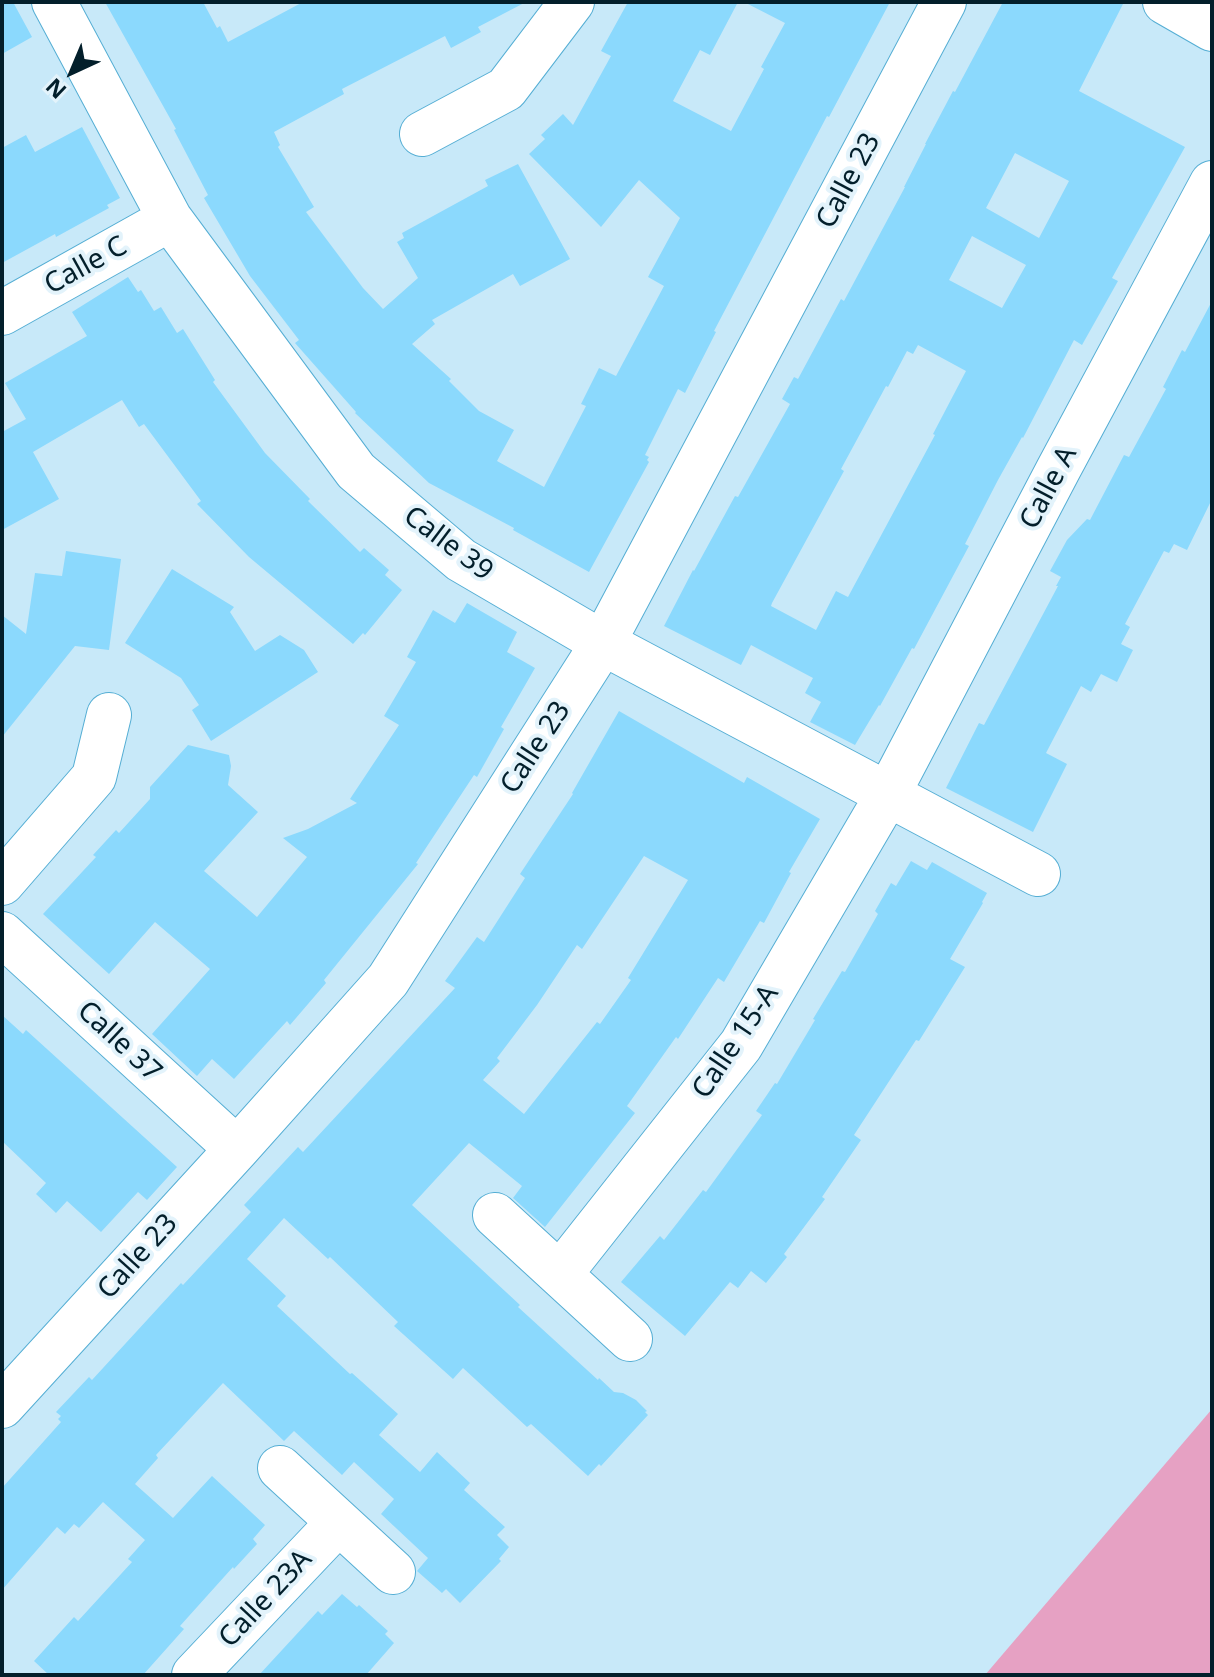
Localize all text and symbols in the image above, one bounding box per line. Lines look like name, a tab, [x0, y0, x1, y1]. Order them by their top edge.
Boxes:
north arrow	[32, 32, 112, 112]
text: N	[38, 72, 72, 106]
street label: Calle 23	[810, 128, 888, 234]
street label: Calle C	[39, 230, 133, 302]
street label: Calle A	[1013, 441, 1085, 535]
street label: Calle 39	[397, 500, 499, 588]
street label: Calle 23	[494, 696, 578, 800]
street label: Calle 15-A	[686, 979, 786, 1105]
street label: Calle 37	[70, 995, 168, 1089]
street label: Calle 23	[91, 1208, 185, 1306]
street label: Calle 23A	[213, 1543, 319, 1655]

